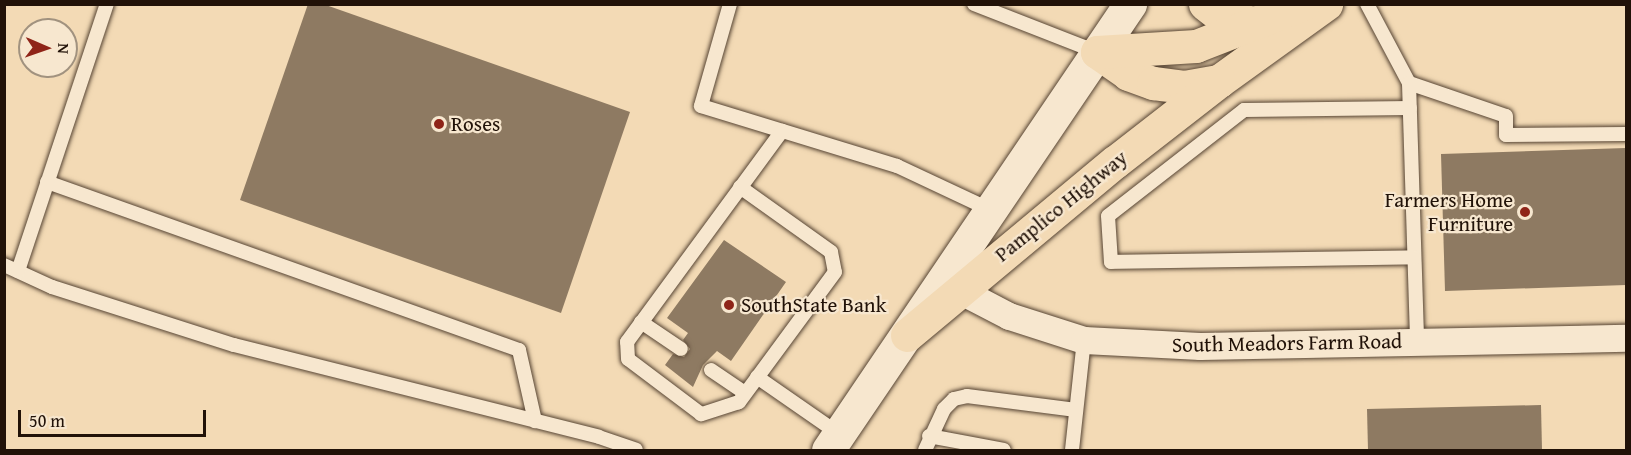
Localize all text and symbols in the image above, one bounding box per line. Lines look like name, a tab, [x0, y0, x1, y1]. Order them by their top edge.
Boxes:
north arrow	[18, 18, 78, 78]
text: N	[52, 43, 76, 54]
place label: Roses	[451, 111, 500, 137]
marker: Roses	[432, 117, 446, 131]
street label: Pamplico Highway	[990, 145, 1132, 267]
place label: Farmers Home Furniture	[1385, 187, 1513, 237]
marker: Farmers Home Furniture	[1518, 205, 1532, 219]
place label: SouthState Bank	[741, 292, 886, 318]
marker: SouthState Bank	[722, 298, 736, 312]
street label: South Meadors Farm Road	[1172, 328, 1402, 358]
scale bar	[21, 398, 208, 436]
text: 50 m	[29, 407, 65, 434]

